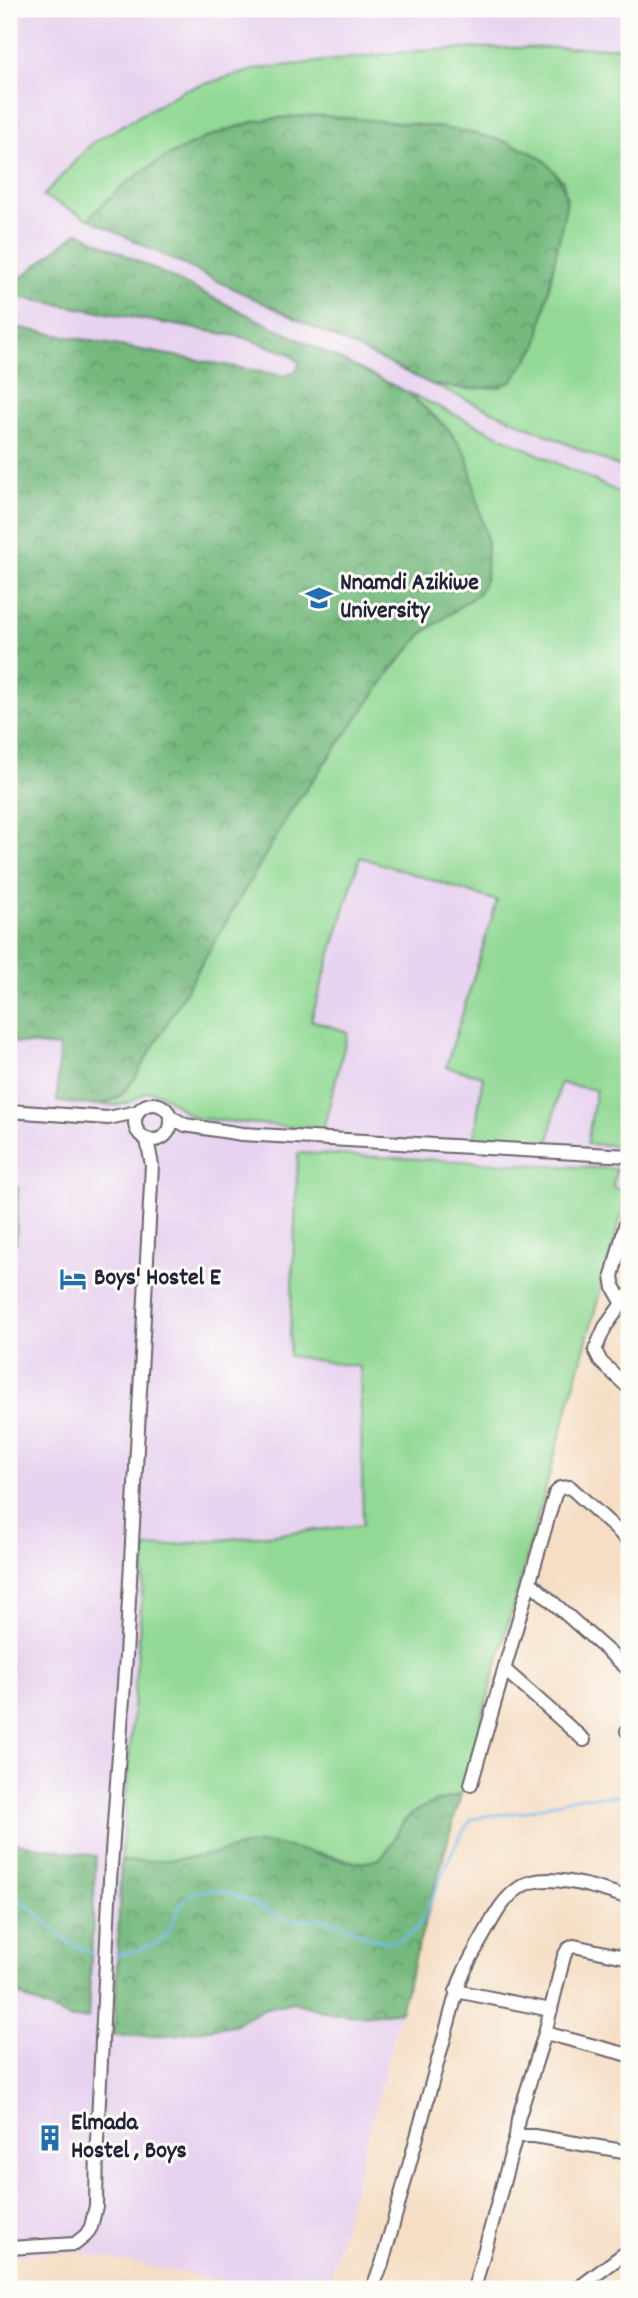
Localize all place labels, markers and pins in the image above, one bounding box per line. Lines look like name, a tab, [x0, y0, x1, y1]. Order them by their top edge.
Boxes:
place label: Nnamdi Azikiwe University	[340, 567, 479, 629]
school or university icon: Nnamdi Azikiwe University	[304, 583, 334, 613]
place label: Boys' Hostel E	[94, 1262, 222, 1296]
hotel icon: Boys' Hostel E	[58, 1264, 88, 1294]
place label: Elmada Hostel , Boys	[71, 2107, 187, 2169]
building icon: Elmada Hostel , Boys	[35, 2123, 65, 2153]

